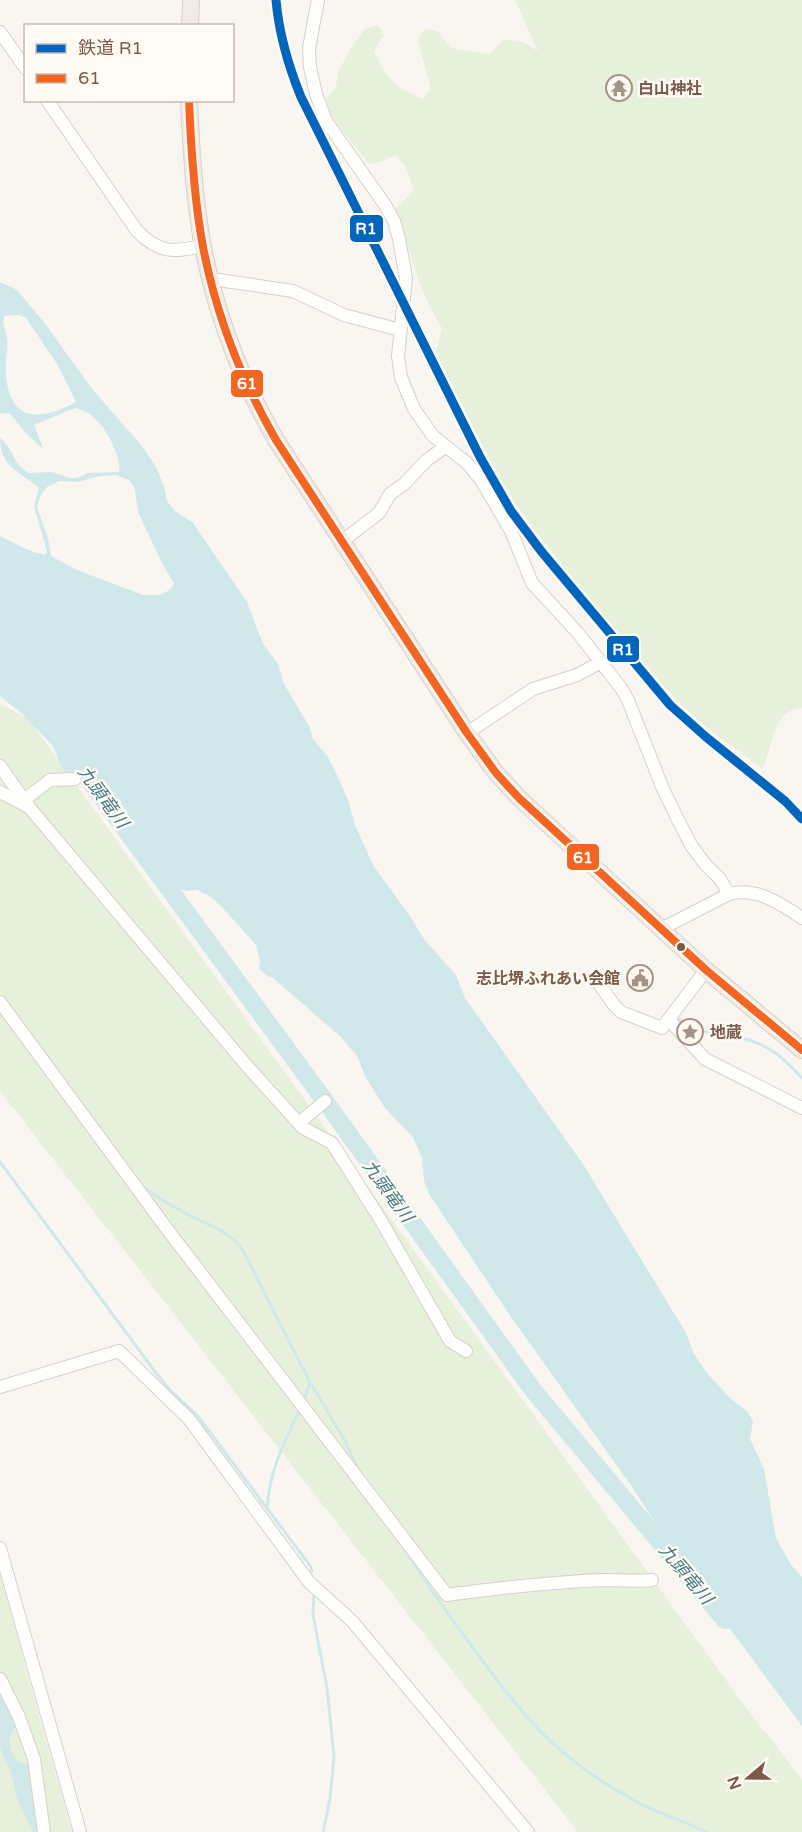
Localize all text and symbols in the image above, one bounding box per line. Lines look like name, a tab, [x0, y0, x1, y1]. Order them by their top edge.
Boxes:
legend	[24, 24, 234, 102]
text: 鉄道 R1	[78, 37, 143, 59]
text: 61	[78, 67, 101, 89]
temple icon: 白山神社	[604, 73, 634, 103]
place label: 白山神社	[638, 79, 702, 99]
line badge: R1	[349, 214, 384, 243]
text: R1	[355, 219, 377, 239]
line badge: 61	[230, 369, 264, 398]
text: 61	[237, 374, 257, 394]
line badge: R1	[606, 635, 640, 663]
text: R1	[612, 640, 634, 660]
water label: 九頭竜川	[73, 761, 134, 834]
line badge: 61	[566, 843, 600, 871]
text: 61	[573, 848, 593, 868]
unlabelled marker	[675, 941, 687, 953]
public building icon: 志比堺ふれあい会館	[625, 963, 655, 993]
place label: 志比堺ふれあい会館	[476, 969, 620, 989]
place icon: 地蔵	[675, 1017, 705, 1047]
place label: 地蔵	[710, 1023, 742, 1043]
water label: 九頭竜川	[358, 1155, 419, 1228]
water label: 九頭竜川	[654, 1539, 719, 1610]
north arrow	[718, 1748, 778, 1808]
text: N	[723, 1773, 746, 1792]

